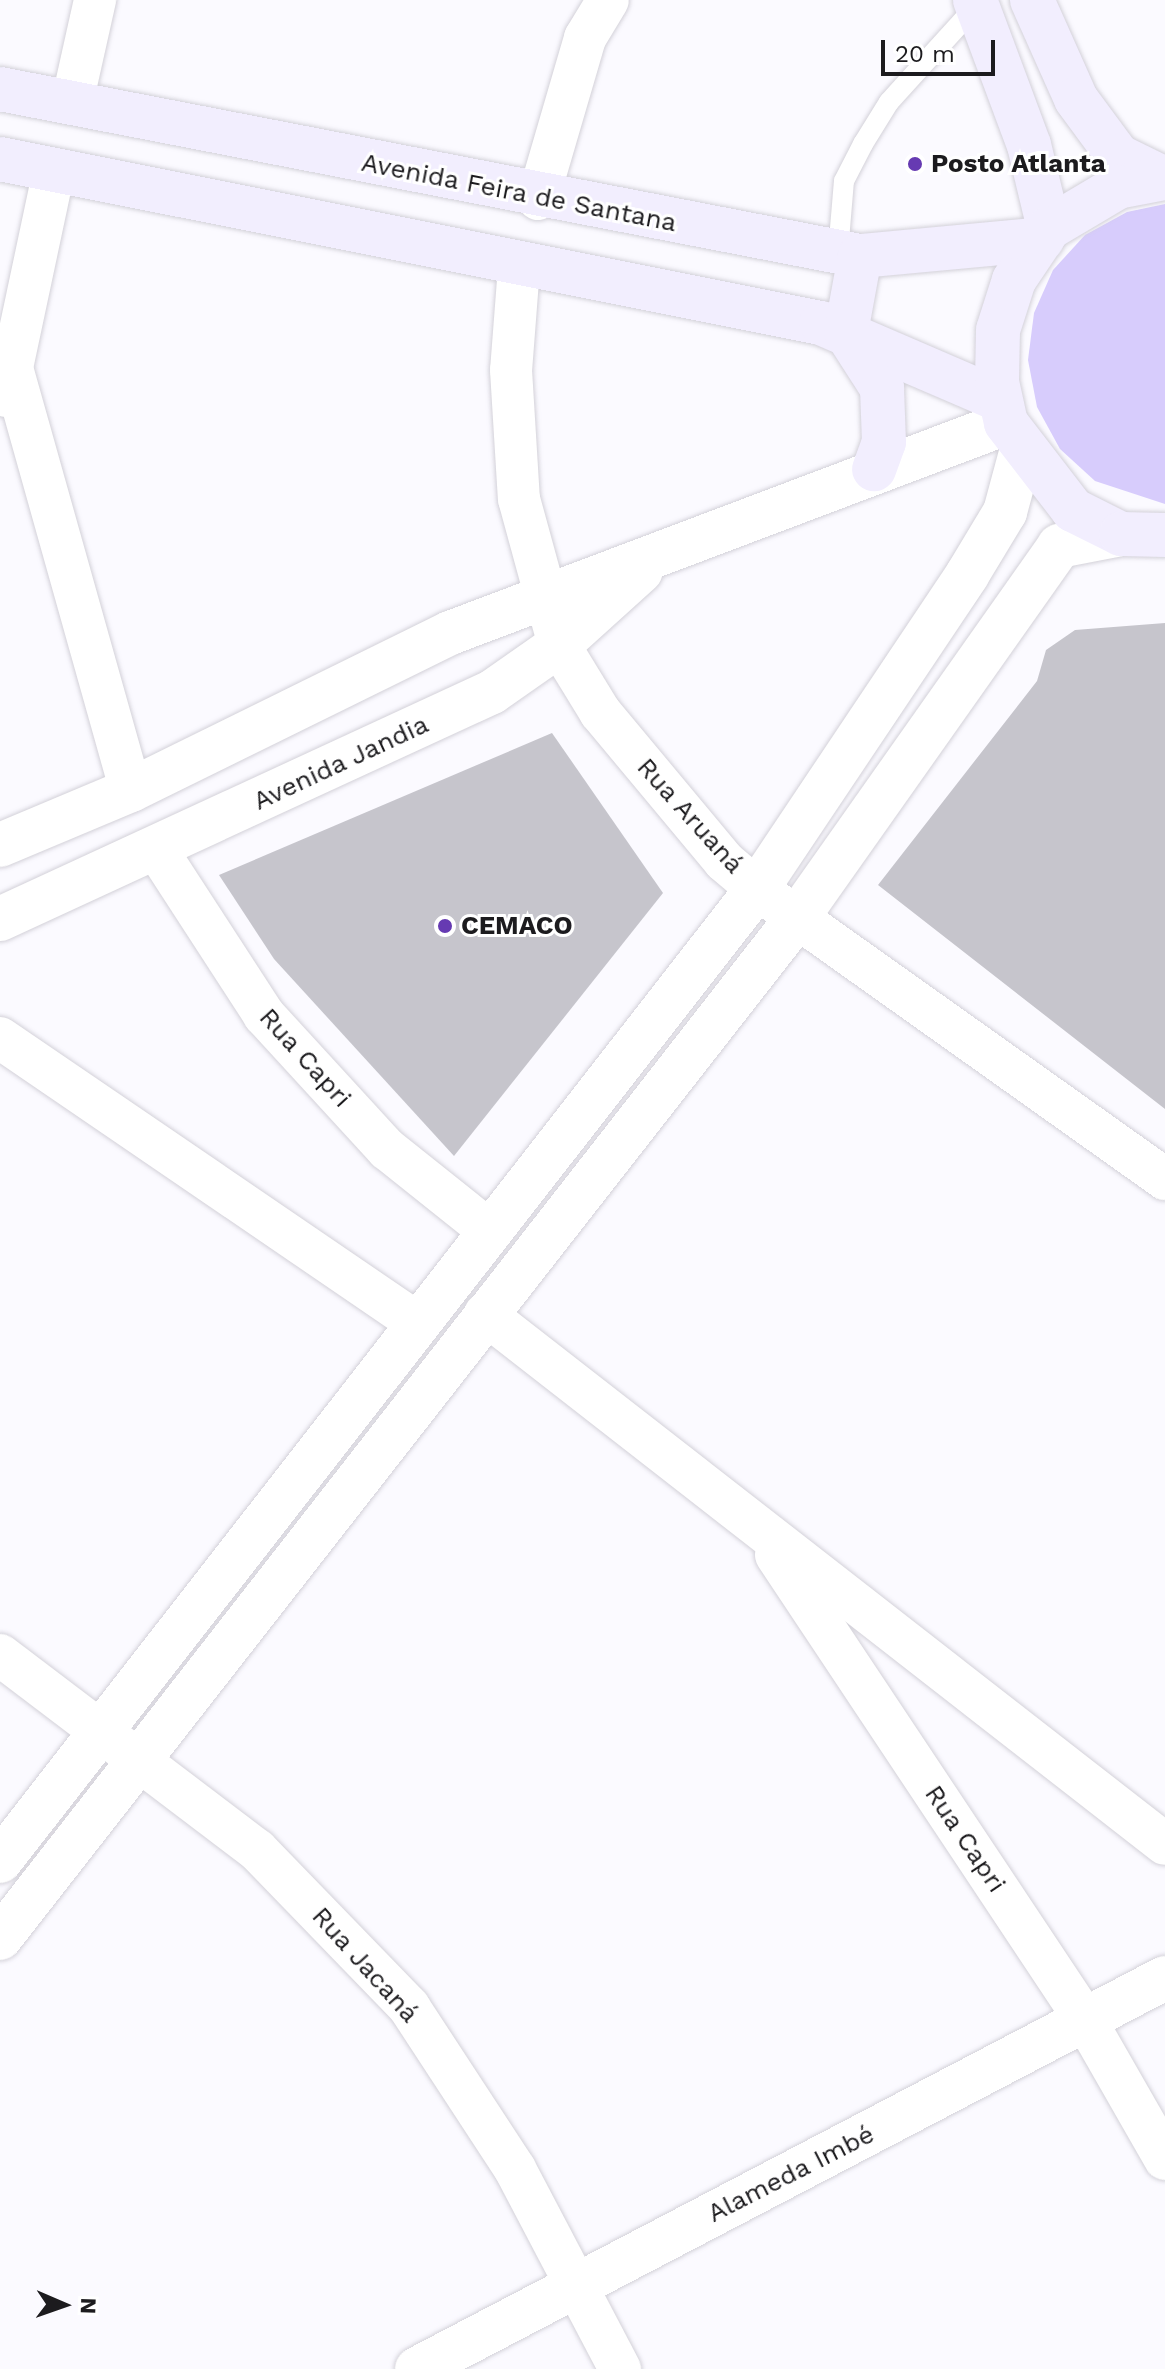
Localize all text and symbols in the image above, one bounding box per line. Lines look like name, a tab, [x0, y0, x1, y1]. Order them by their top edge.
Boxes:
scale bar	[885, 24, 999, 74]
text: 20 m	[895, 40, 955, 68]
street label: Avenida Feira de Santana	[358, 147, 680, 239]
place label: Posto Atlanta	[931, 148, 1106, 180]
marker: Posto Atlanta	[906, 155, 924, 173]
street label: Avenida Jandia	[248, 709, 434, 817]
street label: Rua Aruaná	[630, 751, 750, 881]
place label: CEMACO	[461, 910, 573, 942]
marker: CEMACO	[436, 917, 454, 935]
street label: Rua Capri	[252, 1002, 358, 1114]
street label: Rua Capri	[918, 1779, 1012, 1899]
street label: Rua Jacaná	[305, 1900, 425, 2030]
street label: Alameda Imbé	[702, 2119, 880, 2229]
north arrow	[24, 2265, 104, 2345]
text: N	[76, 2297, 101, 2314]

